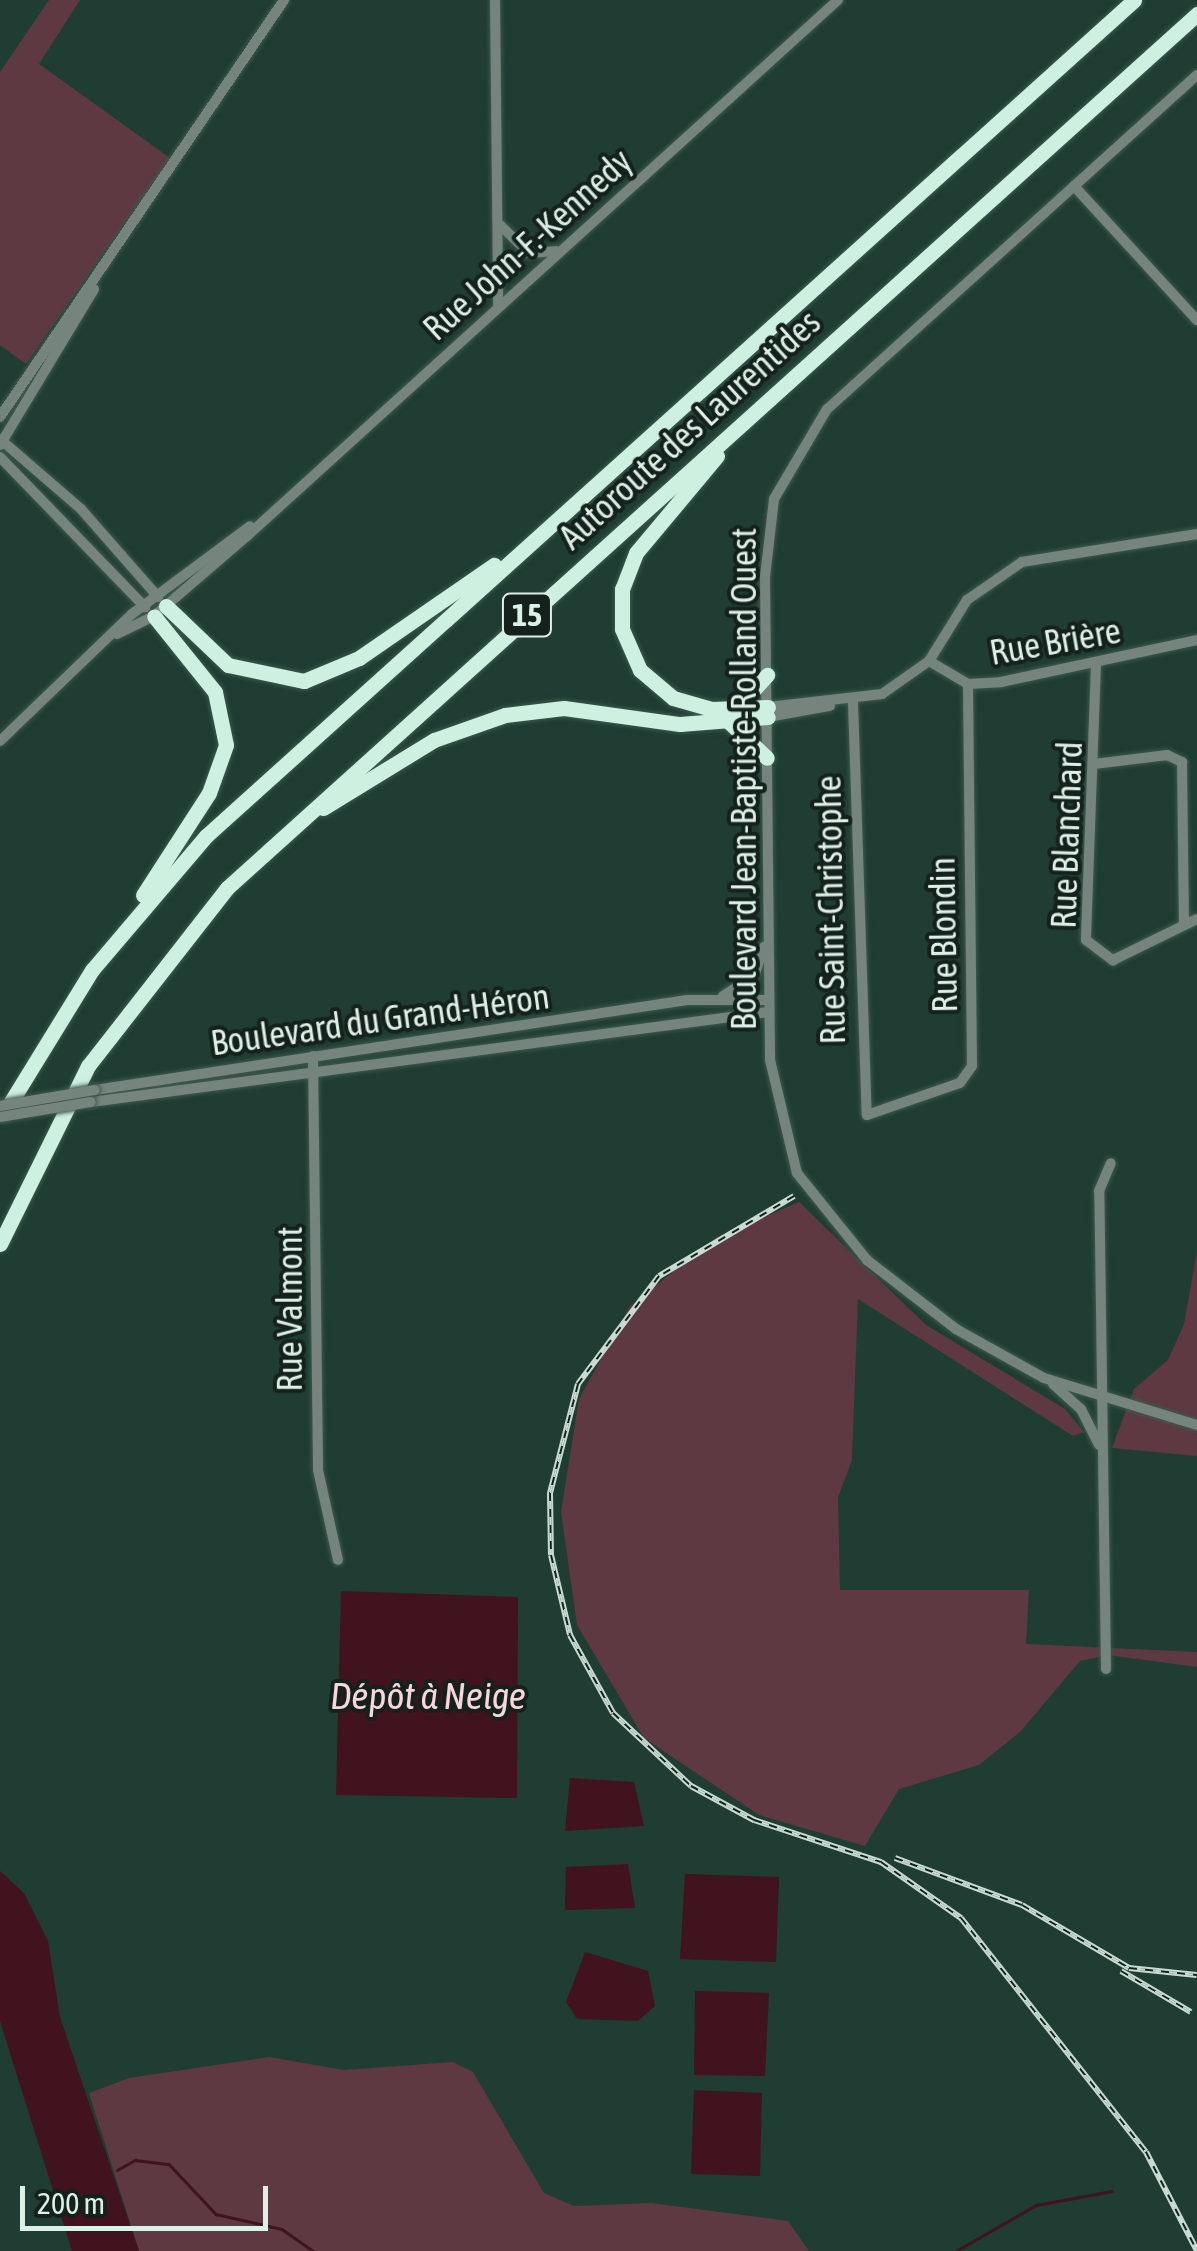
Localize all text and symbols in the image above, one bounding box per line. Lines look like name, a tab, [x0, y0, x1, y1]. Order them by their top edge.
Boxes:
street label: Rue John-F.-Kennedy	[414, 139, 640, 349]
street label: Autoroute des Laurentides	[550, 301, 828, 557]
street label: Boulevard Jean-Baptiste-Rolland Ouest	[722, 528, 764, 1030]
road number: 15	[500, 588, 554, 642]
street label: Rue Brière	[986, 609, 1124, 673]
street label: Rue Blanchard	[1042, 741, 1090, 929]
street label: Rue Saint-Christophe	[807, 775, 853, 1045]
street label: Rue Blondin	[921, 857, 965, 1013]
street label: Boulevard du Grand-Héron	[208, 974, 552, 1064]
street label: Rue Valmont	[268, 1226, 310, 1392]
water label: Dépôt à Neige	[330, 1673, 526, 1719]
scale bar	[25, 2166, 272, 2228]
text: 200 m	[37, 2186, 105, 2220]

